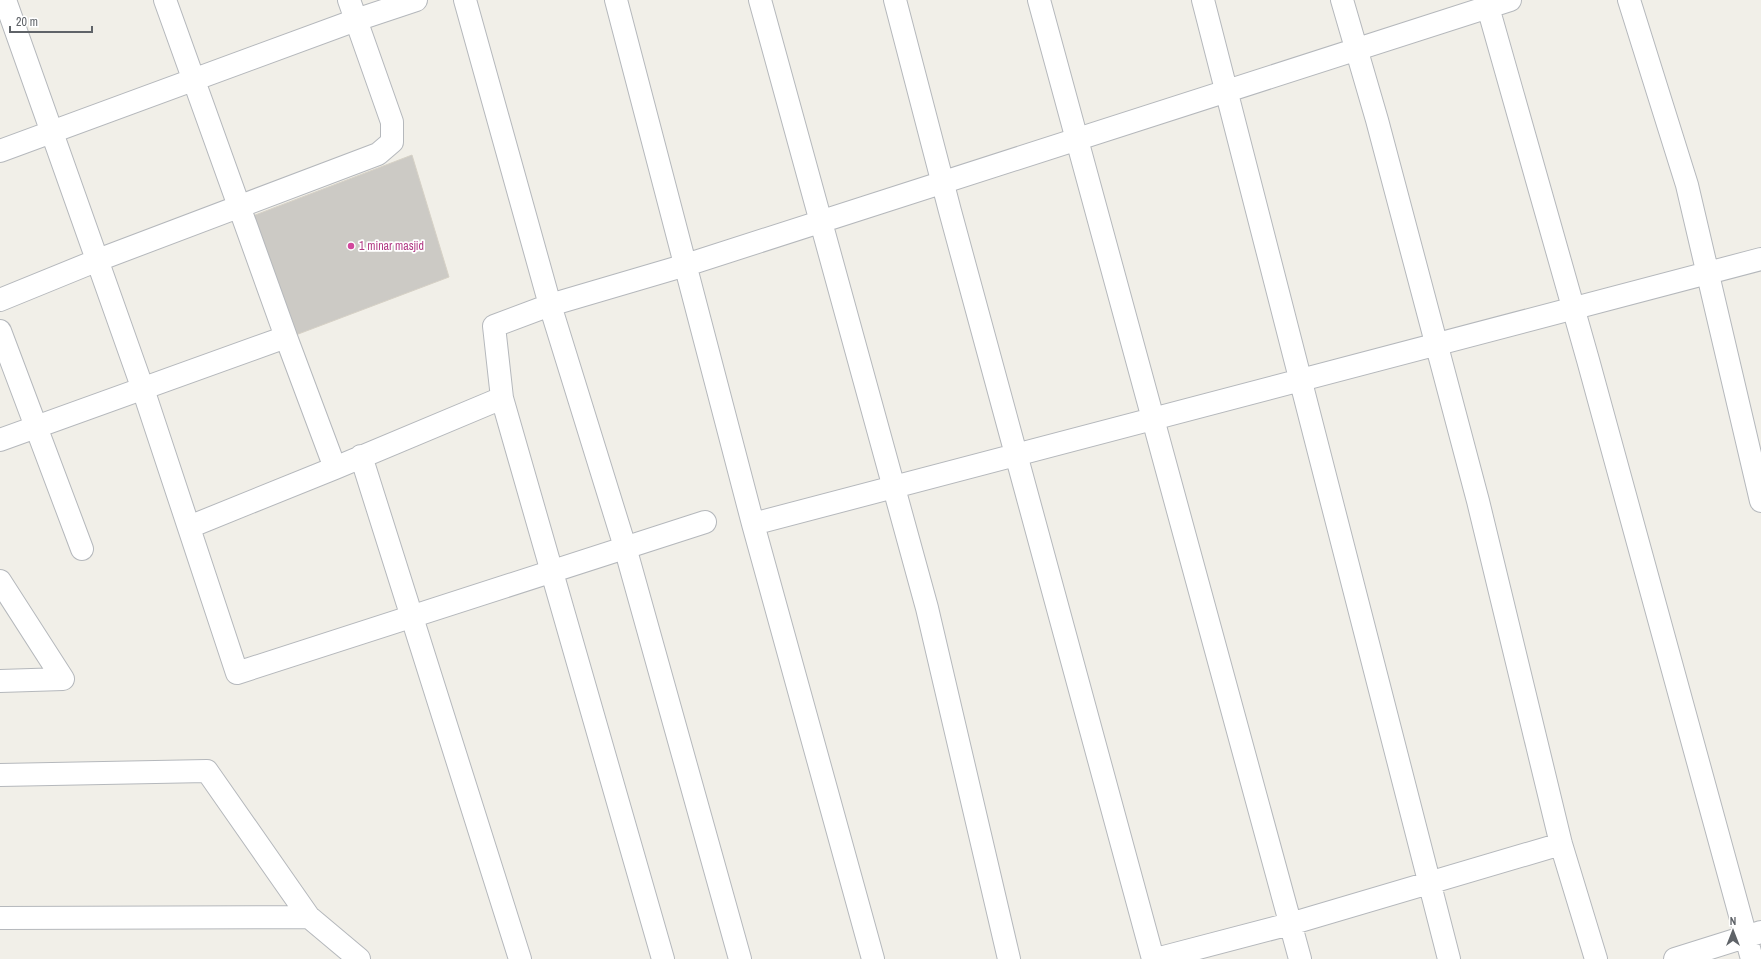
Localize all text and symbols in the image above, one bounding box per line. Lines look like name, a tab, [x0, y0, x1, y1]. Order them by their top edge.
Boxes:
scale bar	[10, 8, 92, 34]
text: 20 m	[16, 14, 38, 30]
place label: 1 minar masjid	[359, 238, 424, 254]
marker: 1 minar masjid	[346, 241, 356, 251]
north arrow	[1713, 911, 1753, 951]
text: N	[1730, 914, 1736, 928]

